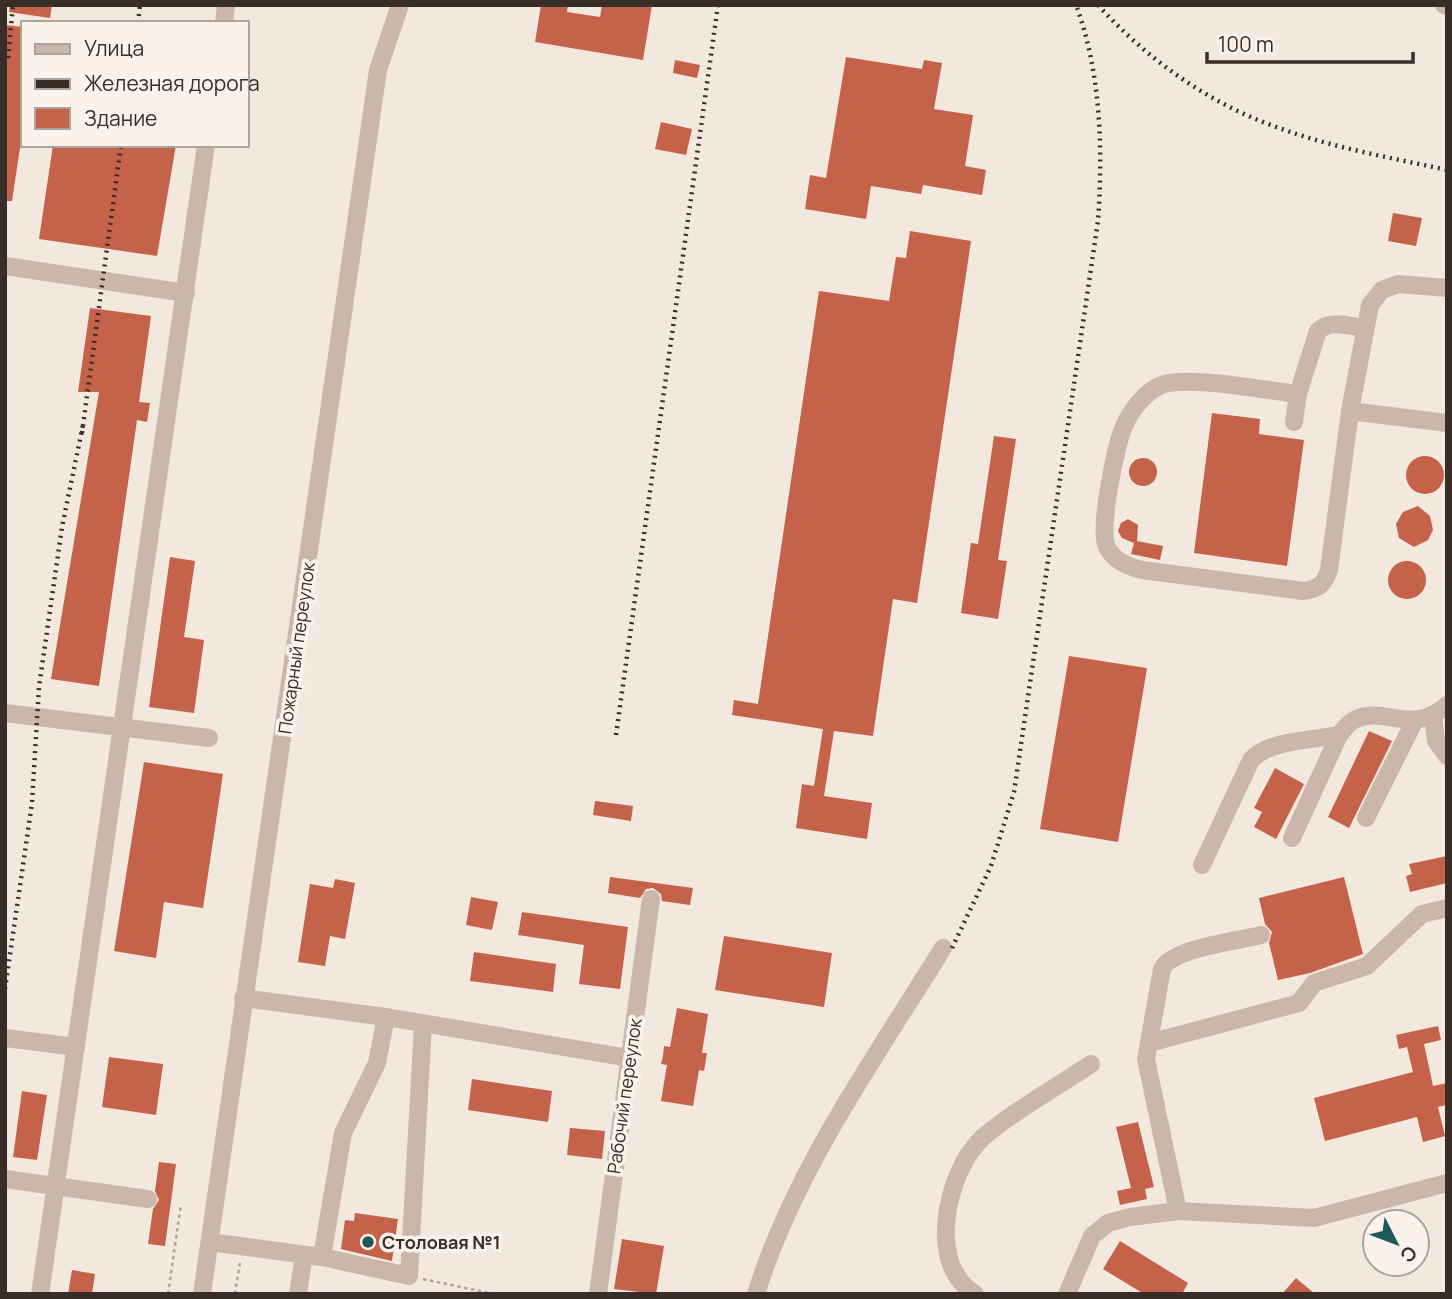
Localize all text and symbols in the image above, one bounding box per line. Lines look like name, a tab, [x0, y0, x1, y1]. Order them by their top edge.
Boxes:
legend	[21, 21, 248, 147]
scale bar	[1207, 21, 1414, 65]
text: 100 m	[1218, 30, 1274, 58]
text: Улица	[84, 34, 144, 62]
text: Железная дорога	[84, 69, 260, 97]
text: Здание	[84, 104, 157, 132]
street label: Пожарный переулок	[272, 560, 320, 735]
street label: Рабочий переулок	[601, 1016, 647, 1175]
north arrow	[1361, 1208, 1431, 1278]
place label: Столовая №1	[382, 1230, 501, 1254]
marker: Столовая №1	[360, 1234, 376, 1250]
text: С	[1394, 1240, 1423, 1268]

